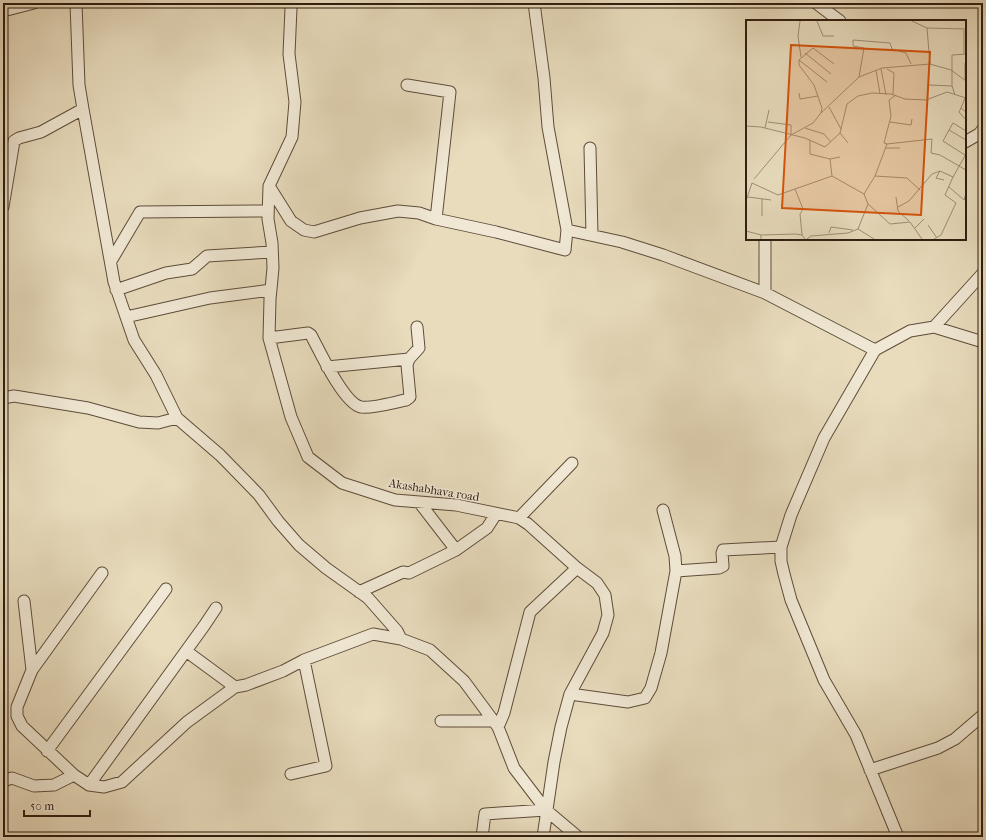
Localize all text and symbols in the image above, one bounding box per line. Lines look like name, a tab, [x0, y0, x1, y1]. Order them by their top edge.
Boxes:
inset map	[746, 20, 966, 240]
street label: Akashabhava road	[387, 476, 481, 504]
scale bar	[24, 792, 90, 818]
text: 50 m	[30, 799, 54, 813]

